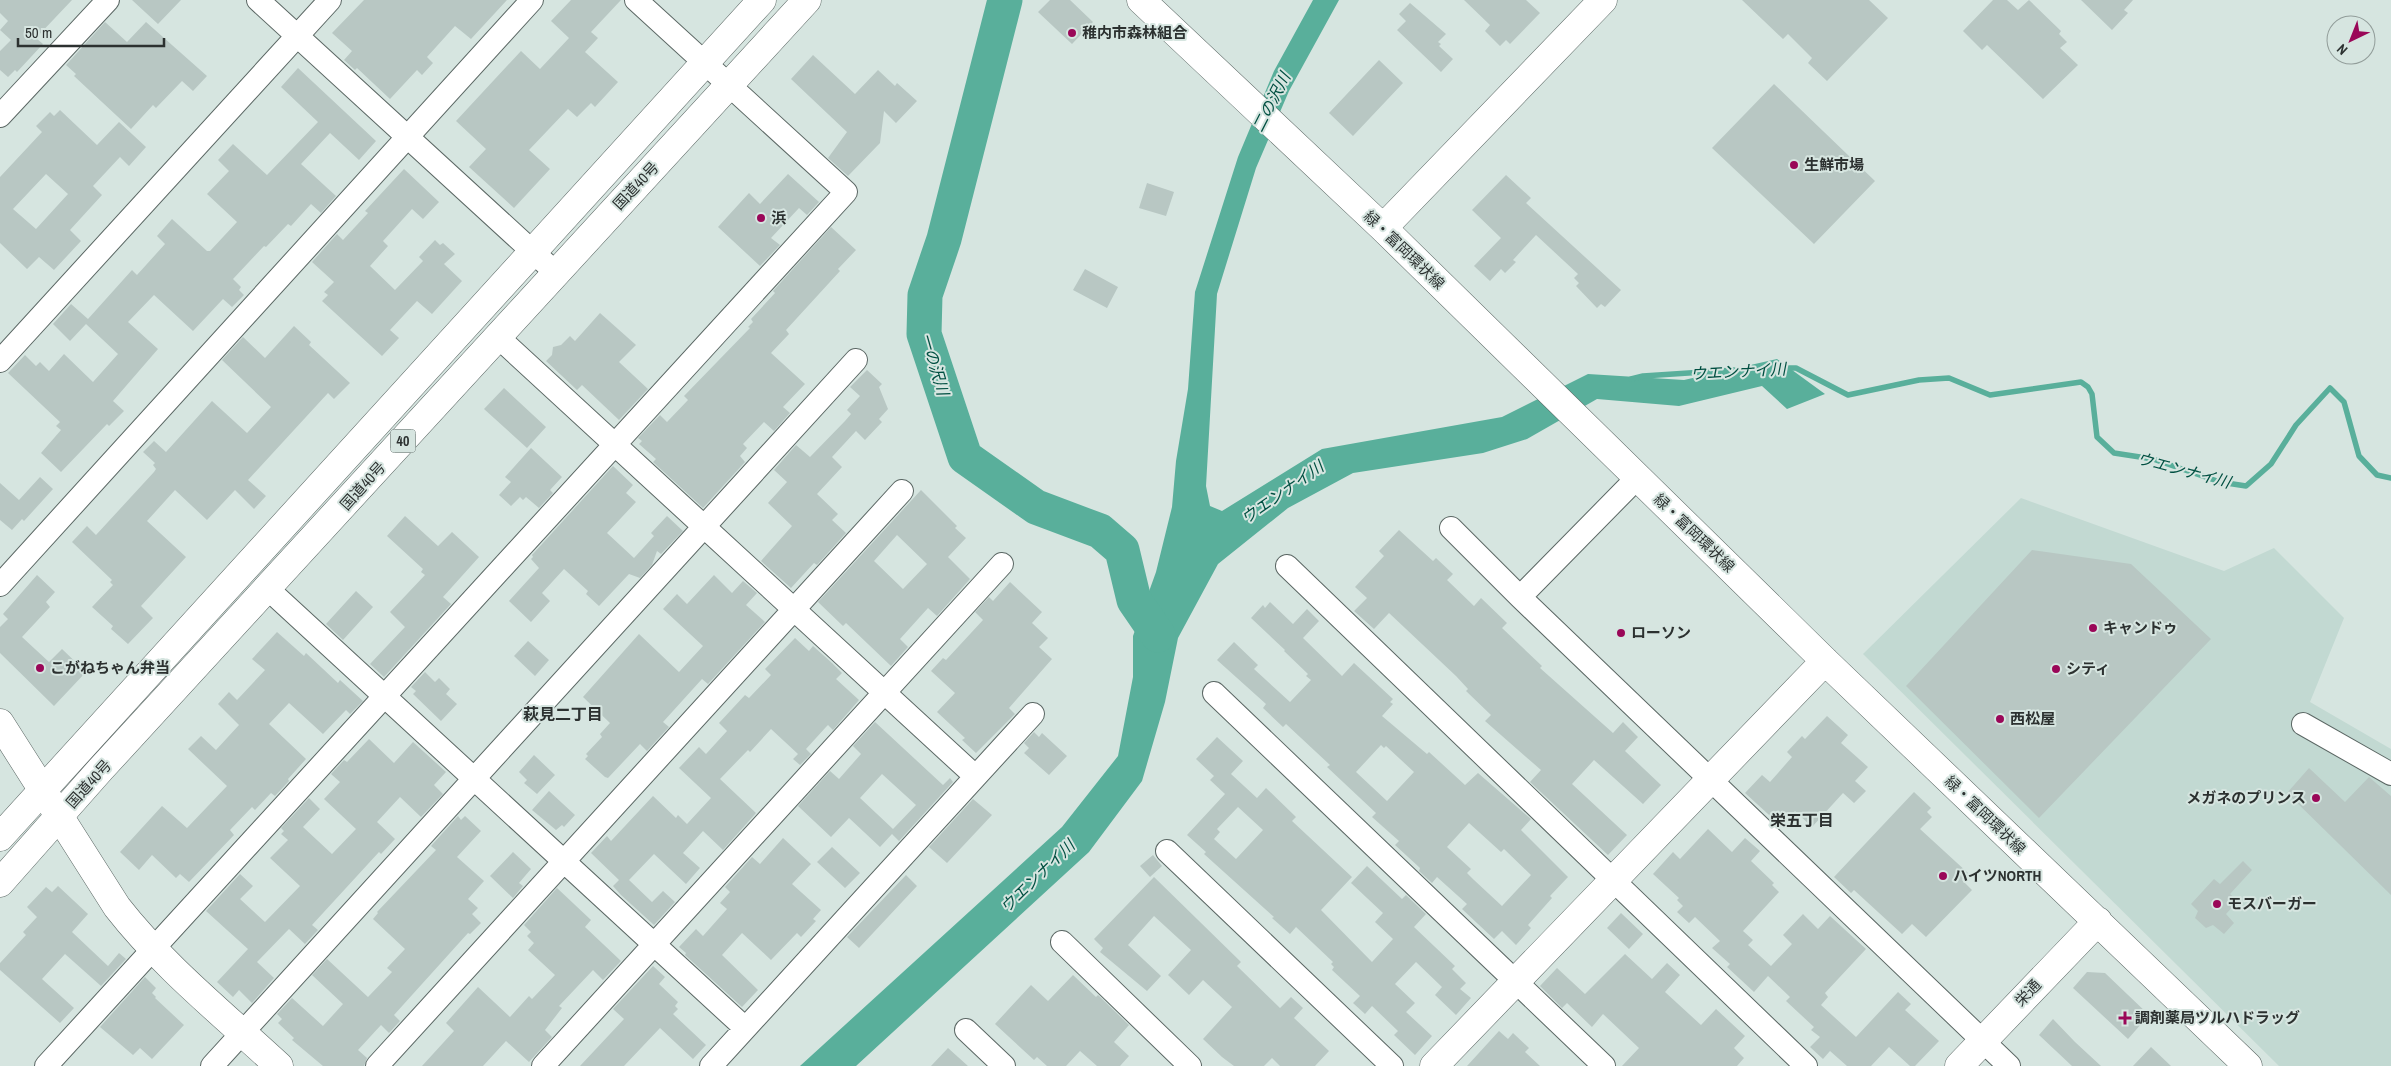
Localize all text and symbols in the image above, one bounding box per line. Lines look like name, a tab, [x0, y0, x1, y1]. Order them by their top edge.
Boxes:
scale bar	[18, 15, 164, 47]
north arrow	[2326, 15, 2376, 65]
text: 50 m	[25, 22, 52, 43]
place label: 稚内市森林組合	[1082, 22, 1188, 43]
marker: 稚内市森林組合	[1066, 27, 1078, 39]
text: N	[2333, 40, 2351, 59]
water label: 二の沢川	[1247, 67, 1296, 136]
place label: 生鮮市場	[1804, 154, 1864, 175]
street label: 国道40号	[608, 157, 663, 214]
marker: 生鮮市場	[1788, 159, 1800, 171]
street label: 緑・富岡環状線	[1359, 206, 1449, 294]
place label: 浜	[771, 207, 787, 228]
marker: 浜	[755, 212, 767, 224]
water label: 一の沢川	[916, 330, 955, 400]
water label: ウエンナイ川	[1689, 357, 1788, 384]
road number: 40	[390, 430, 416, 452]
water label: ウエンナイ川	[2135, 447, 2235, 494]
water label: ウエンナイ川	[1236, 454, 1329, 529]
street label: 国道40号	[335, 457, 390, 514]
street label: 緑・富岡環状線	[1649, 489, 1739, 577]
place label: キャンドゥ	[2103, 617, 2178, 638]
place label: ローソン	[1631, 622, 1691, 643]
marker: キャンドゥ	[2087, 622, 2099, 634]
marker: ローソン	[1615, 627, 1627, 639]
place label: こがねちゃん弁当	[50, 657, 170, 678]
place label: シティ	[2066, 658, 2110, 679]
marker: こがねちゃん弁当	[34, 662, 46, 674]
marker: シティ	[2050, 663, 2062, 675]
district label: 萩見二丁目	[523, 703, 603, 725]
place label: 西松屋	[2010, 708, 2055, 729]
marker: 西松屋	[1994, 713, 2006, 725]
street label: 国道40号	[61, 755, 116, 812]
street label: 緑・富岡環状線	[1940, 771, 2030, 859]
place label: メガネのプリンス	[2186, 787, 2306, 808]
marker: メガネのプリンス	[2310, 792, 2322, 804]
district label: 栄五丁目	[1770, 809, 1834, 831]
water label: ウエンナイ川	[995, 833, 1081, 917]
place label: ハイツNORTH	[1953, 865, 2041, 886]
marker: ハイツNORTH	[1937, 870, 1949, 882]
place label: モスバーガー	[2227, 893, 2317, 914]
marker: モスバーガー	[2211, 898, 2223, 910]
street label: 栄通	[2010, 975, 2046, 1011]
place label: 調剤薬局ツルハドラッグ	[2135, 1007, 2300, 1028]
marker: 調剤薬局ツルハドラッグ	[2119, 1012, 2131, 1024]

